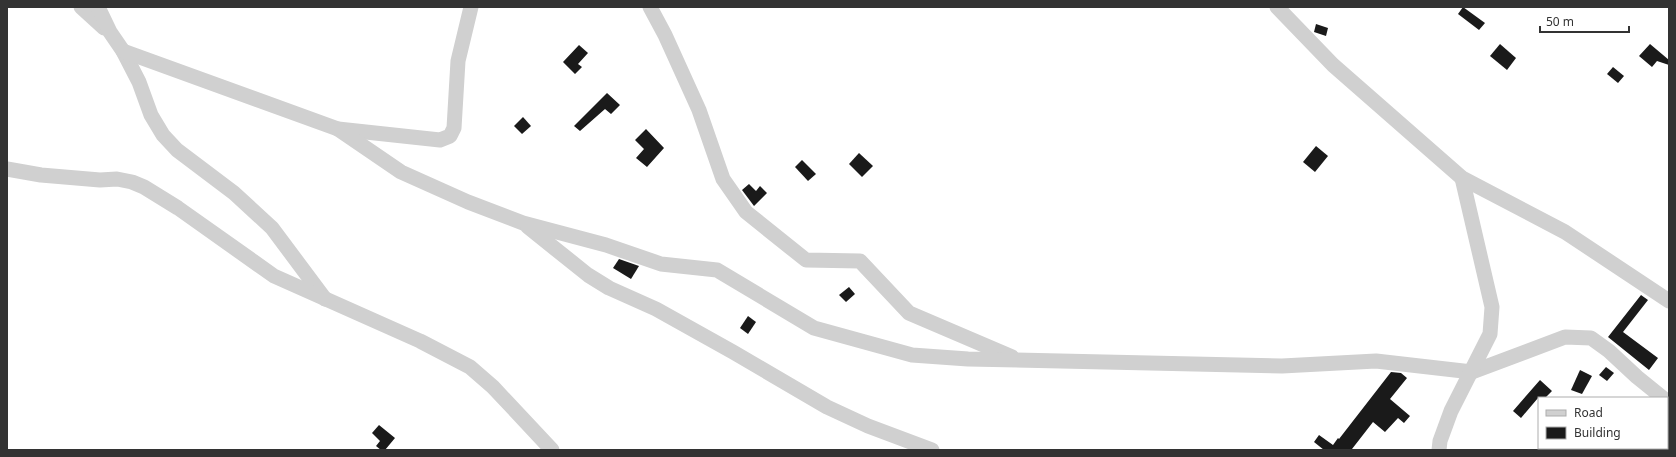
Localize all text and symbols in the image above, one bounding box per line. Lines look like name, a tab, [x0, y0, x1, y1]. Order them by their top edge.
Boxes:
scale bar	[1540, 8, 1629, 34]
text: 50 m	[1546, 13, 1574, 30]
legend	[1538, 397, 1668, 449]
text: Road	[1574, 404, 1603, 421]
text: Building	[1574, 424, 1621, 441]

